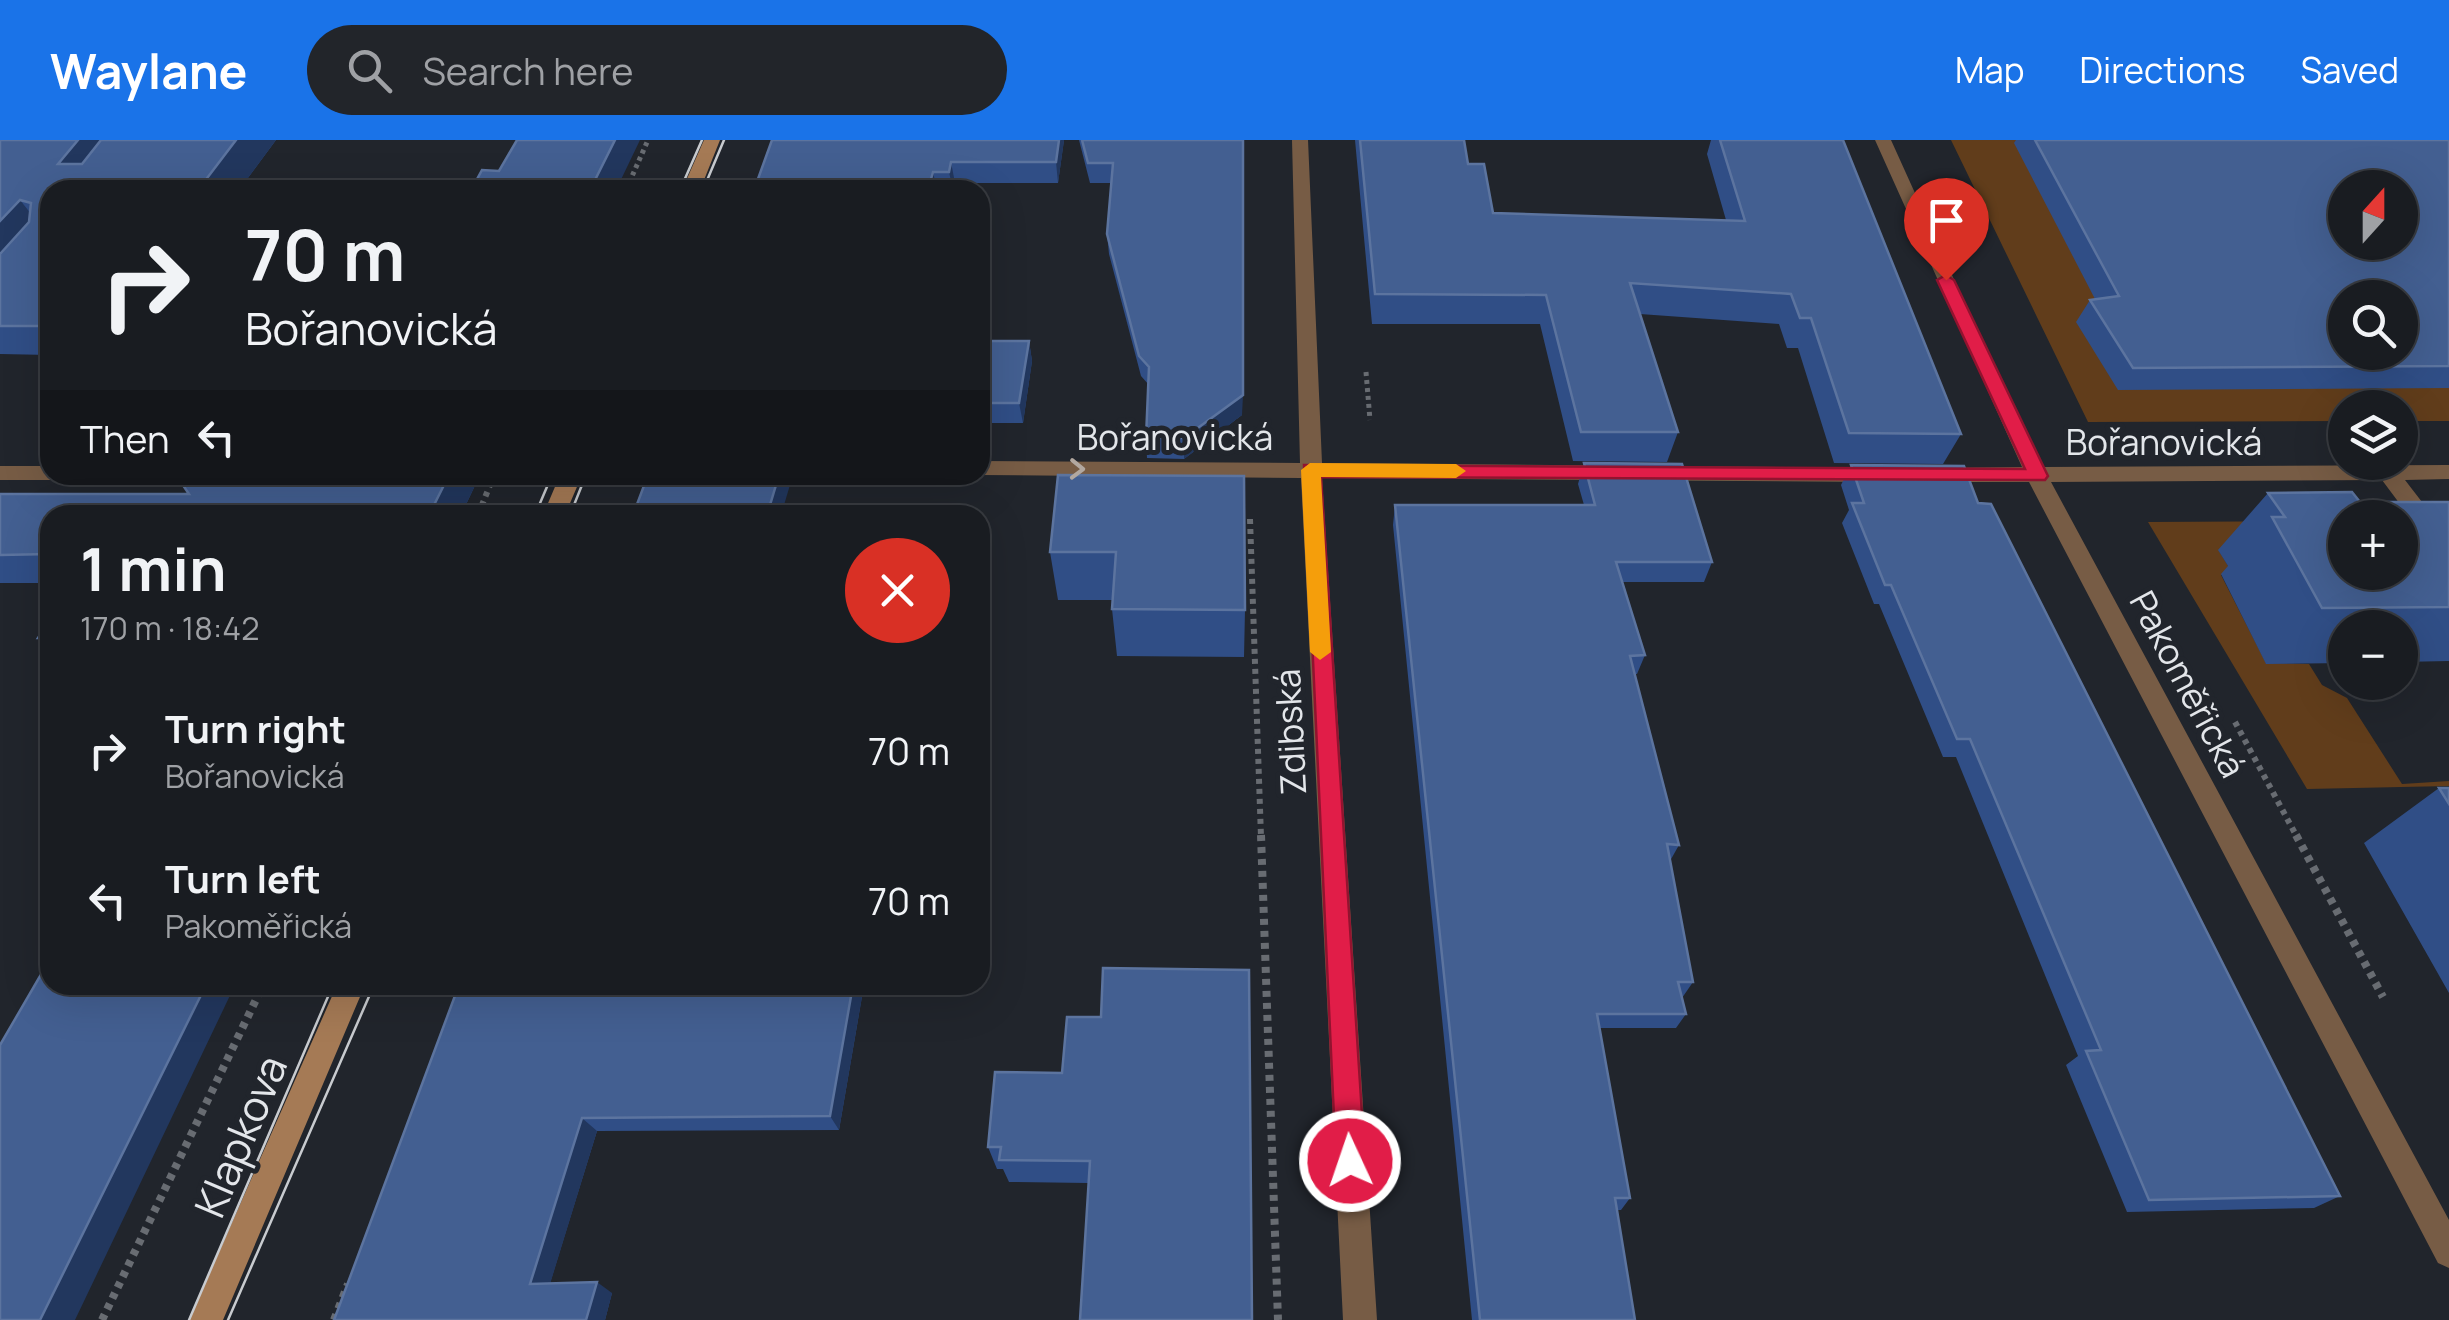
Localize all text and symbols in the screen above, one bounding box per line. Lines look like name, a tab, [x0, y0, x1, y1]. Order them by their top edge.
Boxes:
search box	[307, 25, 1007, 115]
text: Waylane	[50, 38, 247, 103]
icon: search	[342, 43, 397, 98]
text: Search here	[422, 44, 634, 96]
text: Map	[1955, 46, 2025, 94]
text: Directions	[2080, 46, 2245, 94]
text: Saved	[2300, 46, 2399, 94]
north arrow	[2328, 170, 2418, 260]
map controls	[2328, 170, 2418, 700]
pin	[1904, 178, 1989, 281]
icon: arrive	[1919, 193, 1974, 248]
text: 70 m	[245, 206, 405, 302]
icon: right	[80, 220, 210, 350]
button: search	[2328, 280, 2418, 370]
text: Bořanovická	[245, 297, 497, 359]
button: layers	[2328, 390, 2418, 480]
icon: left	[189, 410, 244, 465]
text: Then	[80, 412, 169, 464]
street label: Bořanovická	[1077, 413, 1273, 461]
street label: Bořanovická	[2066, 418, 2262, 466]
one-way arrow	[1070, 458, 1086, 479]
button: +	[2328, 500, 2418, 590]
text: 1 min	[80, 527, 227, 609]
button: close	[845, 538, 950, 643]
street label: Pakoměřická	[2119, 582, 2257, 786]
text: 170 m · 18:42	[80, 606, 259, 650]
button: −	[2328, 610, 2418, 700]
street label: Zdibská	[1263, 668, 1317, 796]
text: Turn right	[165, 702, 346, 754]
icon: right	[80, 723, 135, 778]
text: 70 m	[868, 724, 950, 776]
text: Bořanovická	[165, 754, 345, 798]
text: Turn left	[165, 852, 321, 904]
icon: left	[80, 873, 135, 928]
text: 70 m	[868, 874, 950, 926]
text: Pakoměřická	[165, 904, 352, 948]
street label: Klapkova	[180, 1046, 300, 1226]
position arrow	[1298, 1109, 1402, 1213]

